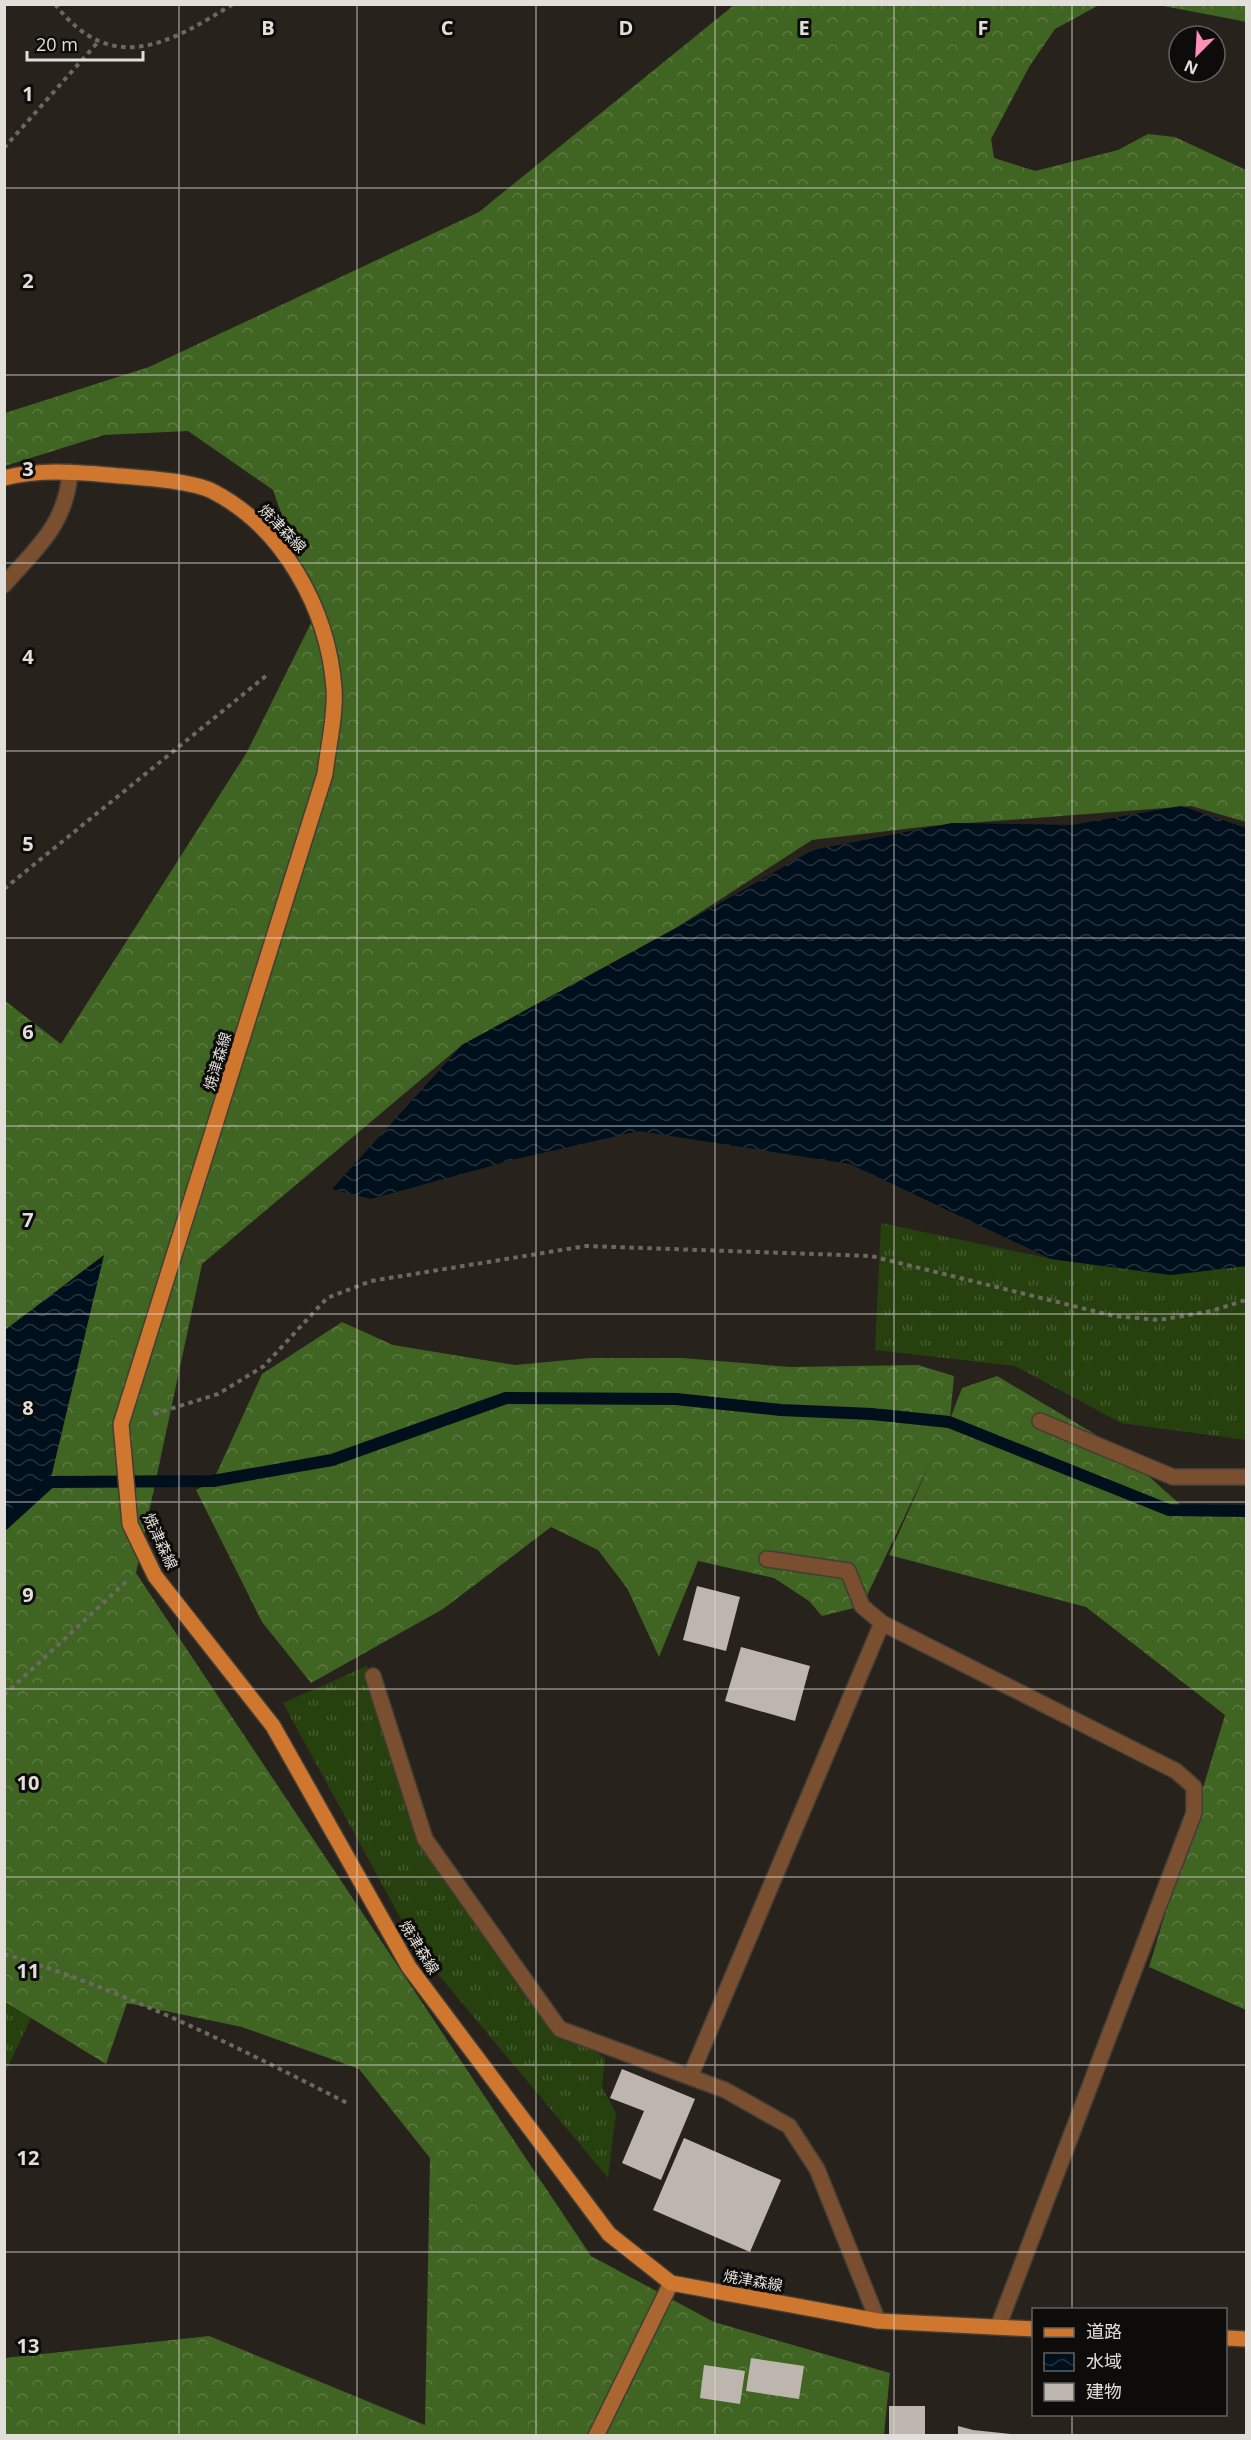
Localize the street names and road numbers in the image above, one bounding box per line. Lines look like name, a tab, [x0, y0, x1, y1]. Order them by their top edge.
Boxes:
street label: 焼津森線	[255, 499, 311, 557]
street label: 焼津森線	[199, 1029, 235, 1093]
street label: 焼津森線	[139, 1510, 183, 1572]
street label: 焼津森線	[396, 1916, 444, 1978]
street label: 焼津森線	[722, 2265, 784, 2295]

